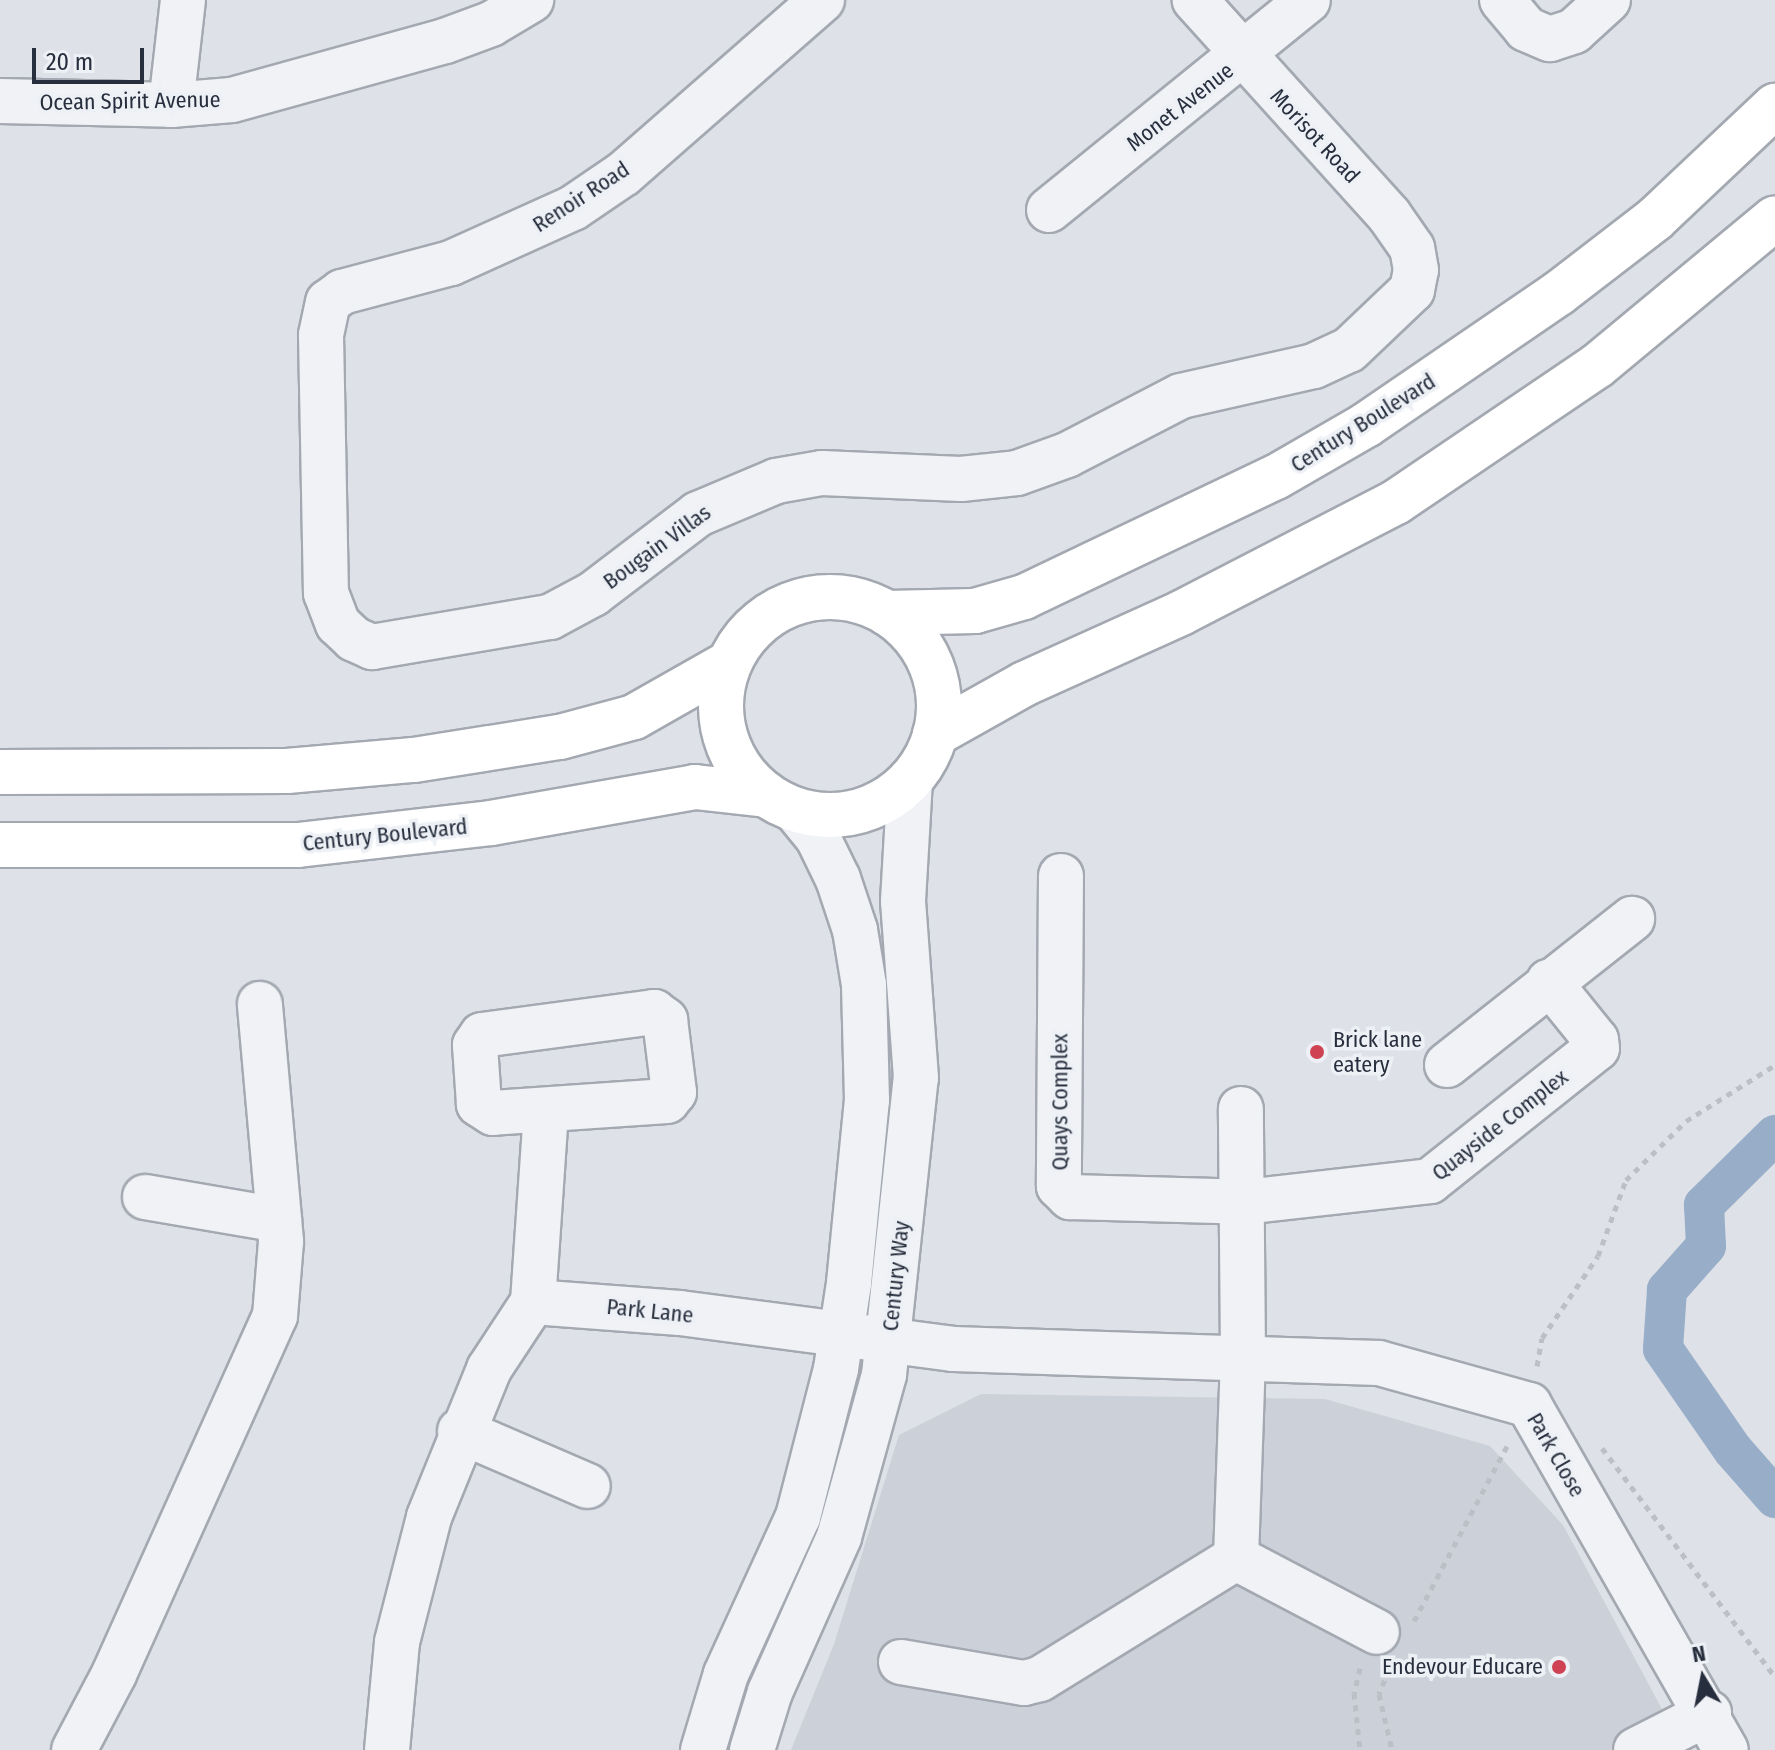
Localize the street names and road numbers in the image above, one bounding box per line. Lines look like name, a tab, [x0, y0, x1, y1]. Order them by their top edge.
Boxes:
street label: Monet Avenue	[1121, 57, 1239, 157]
street label: Morisot Road	[1265, 83, 1365, 189]
street label: Ocean Spirit Avenue	[39, 86, 221, 116]
street label: Renoir Road	[528, 156, 634, 238]
street label: Century Boulevard	[1286, 368, 1440, 478]
street label: Bougain Villas	[598, 499, 716, 595]
street label: Century Boulevard	[301, 813, 469, 857]
street label: Quays Complex	[1047, 1034, 1073, 1170]
street label: Quayside Complex	[1427, 1064, 1573, 1186]
street label: Century Way	[877, 1220, 915, 1332]
street label: Park Lane	[605, 1293, 695, 1329]
street label: Park Close	[1521, 1408, 1591, 1502]

